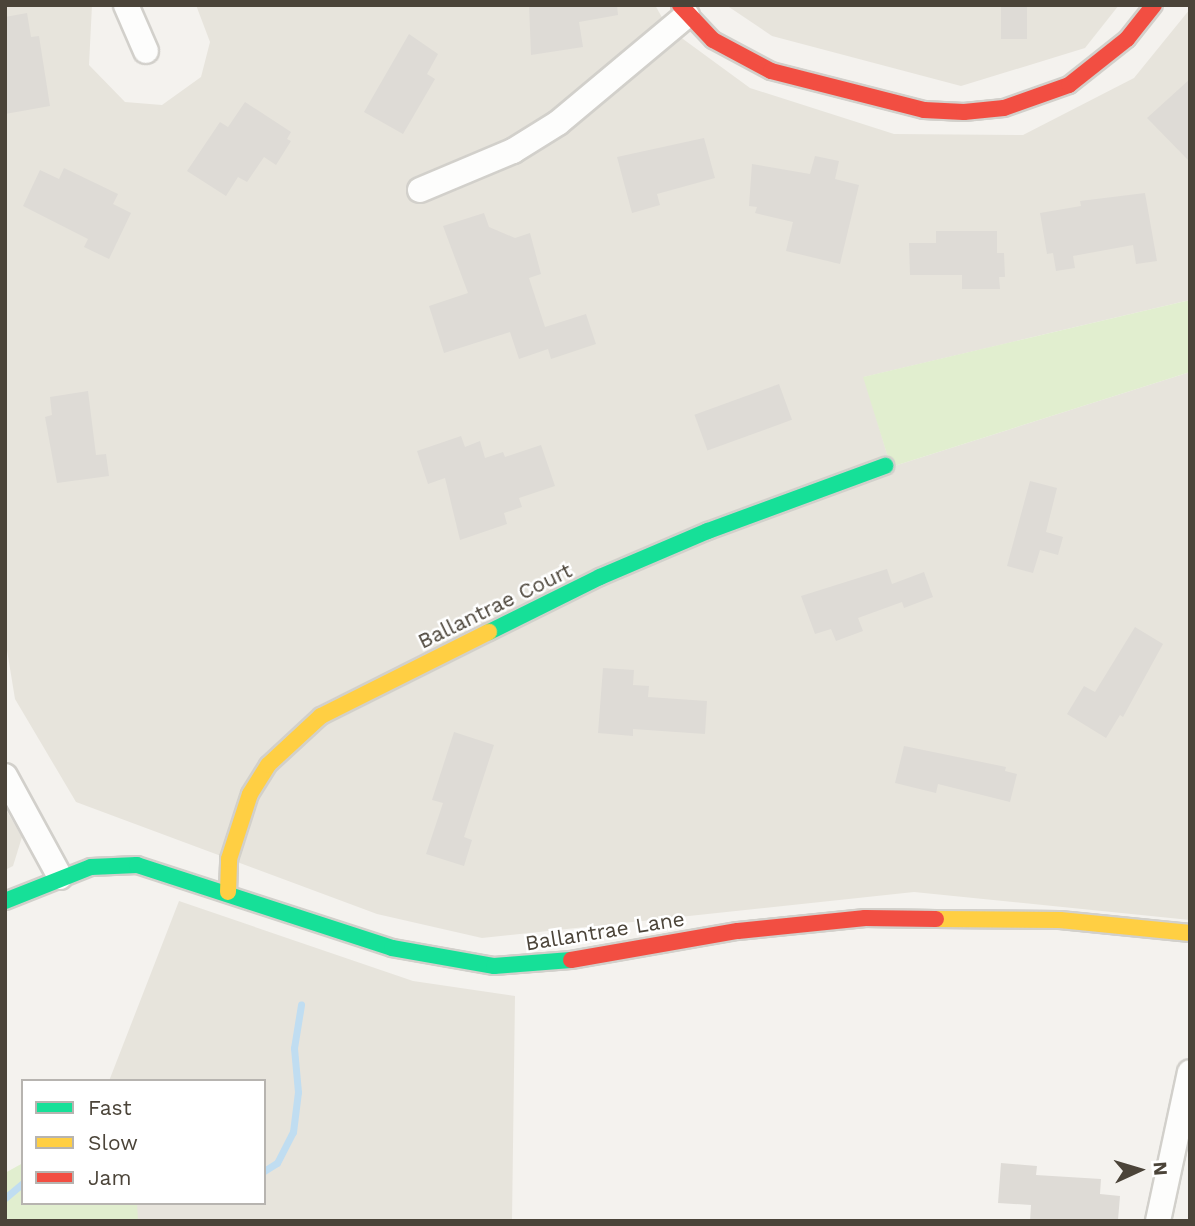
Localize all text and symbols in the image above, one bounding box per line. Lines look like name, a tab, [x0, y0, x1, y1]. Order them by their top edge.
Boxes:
street label: Ballantrae Court	[414, 558, 576, 654]
street label: Ballantrae Lane	[524, 906, 686, 956]
legend	[21, 1079, 266, 1205]
text: Fast	[88, 1095, 132, 1120]
text: Slow	[88, 1130, 138, 1155]
north arrow	[1104, 1135, 1174, 1205]
text: N	[1148, 1161, 1172, 1176]
text: Jam	[88, 1165, 131, 1190]

